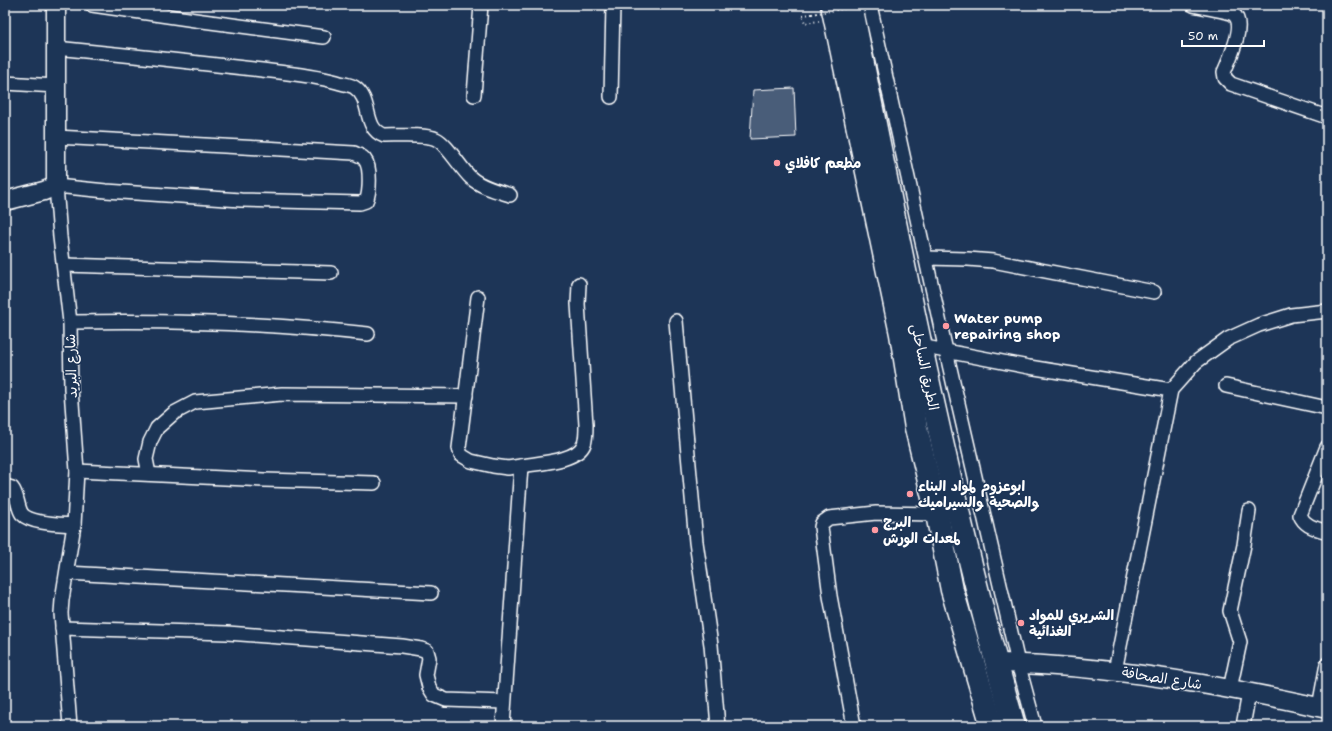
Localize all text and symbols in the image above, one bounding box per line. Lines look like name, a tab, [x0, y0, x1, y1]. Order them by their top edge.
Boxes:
scale bar	[1182, 22, 1264, 48]
text: 50 m	[1188, 28, 1218, 44]
place label: مطعم كافلاي	[785, 154, 861, 174]
marker: مطعم كافلاي	[772, 158, 782, 168]
place label: Water pump repairing shop	[954, 309, 1061, 343]
marker: Water pump repairing shop	[941, 321, 951, 331]
street label: الطريق الساحلى	[907, 322, 943, 412]
street label: شارع البريد	[61, 333, 82, 398]
place label: ابوعزوم لمواد البناء والصحية والسيراميك	[918, 477, 1040, 512]
marker: ابوعزوم لمواد البناء والصحية والسيراميك	[905, 489, 915, 499]
place label: البرج لمعدات الورش	[883, 513, 961, 548]
marker: البرج لمعدات الورش	[870, 525, 880, 535]
place label: الشريري للمواد الغذائية	[1029, 606, 1114, 640]
marker: الشريري للمواد الغذائية	[1016, 618, 1026, 628]
street label: شارع الصحافة	[1120, 663, 1203, 694]

